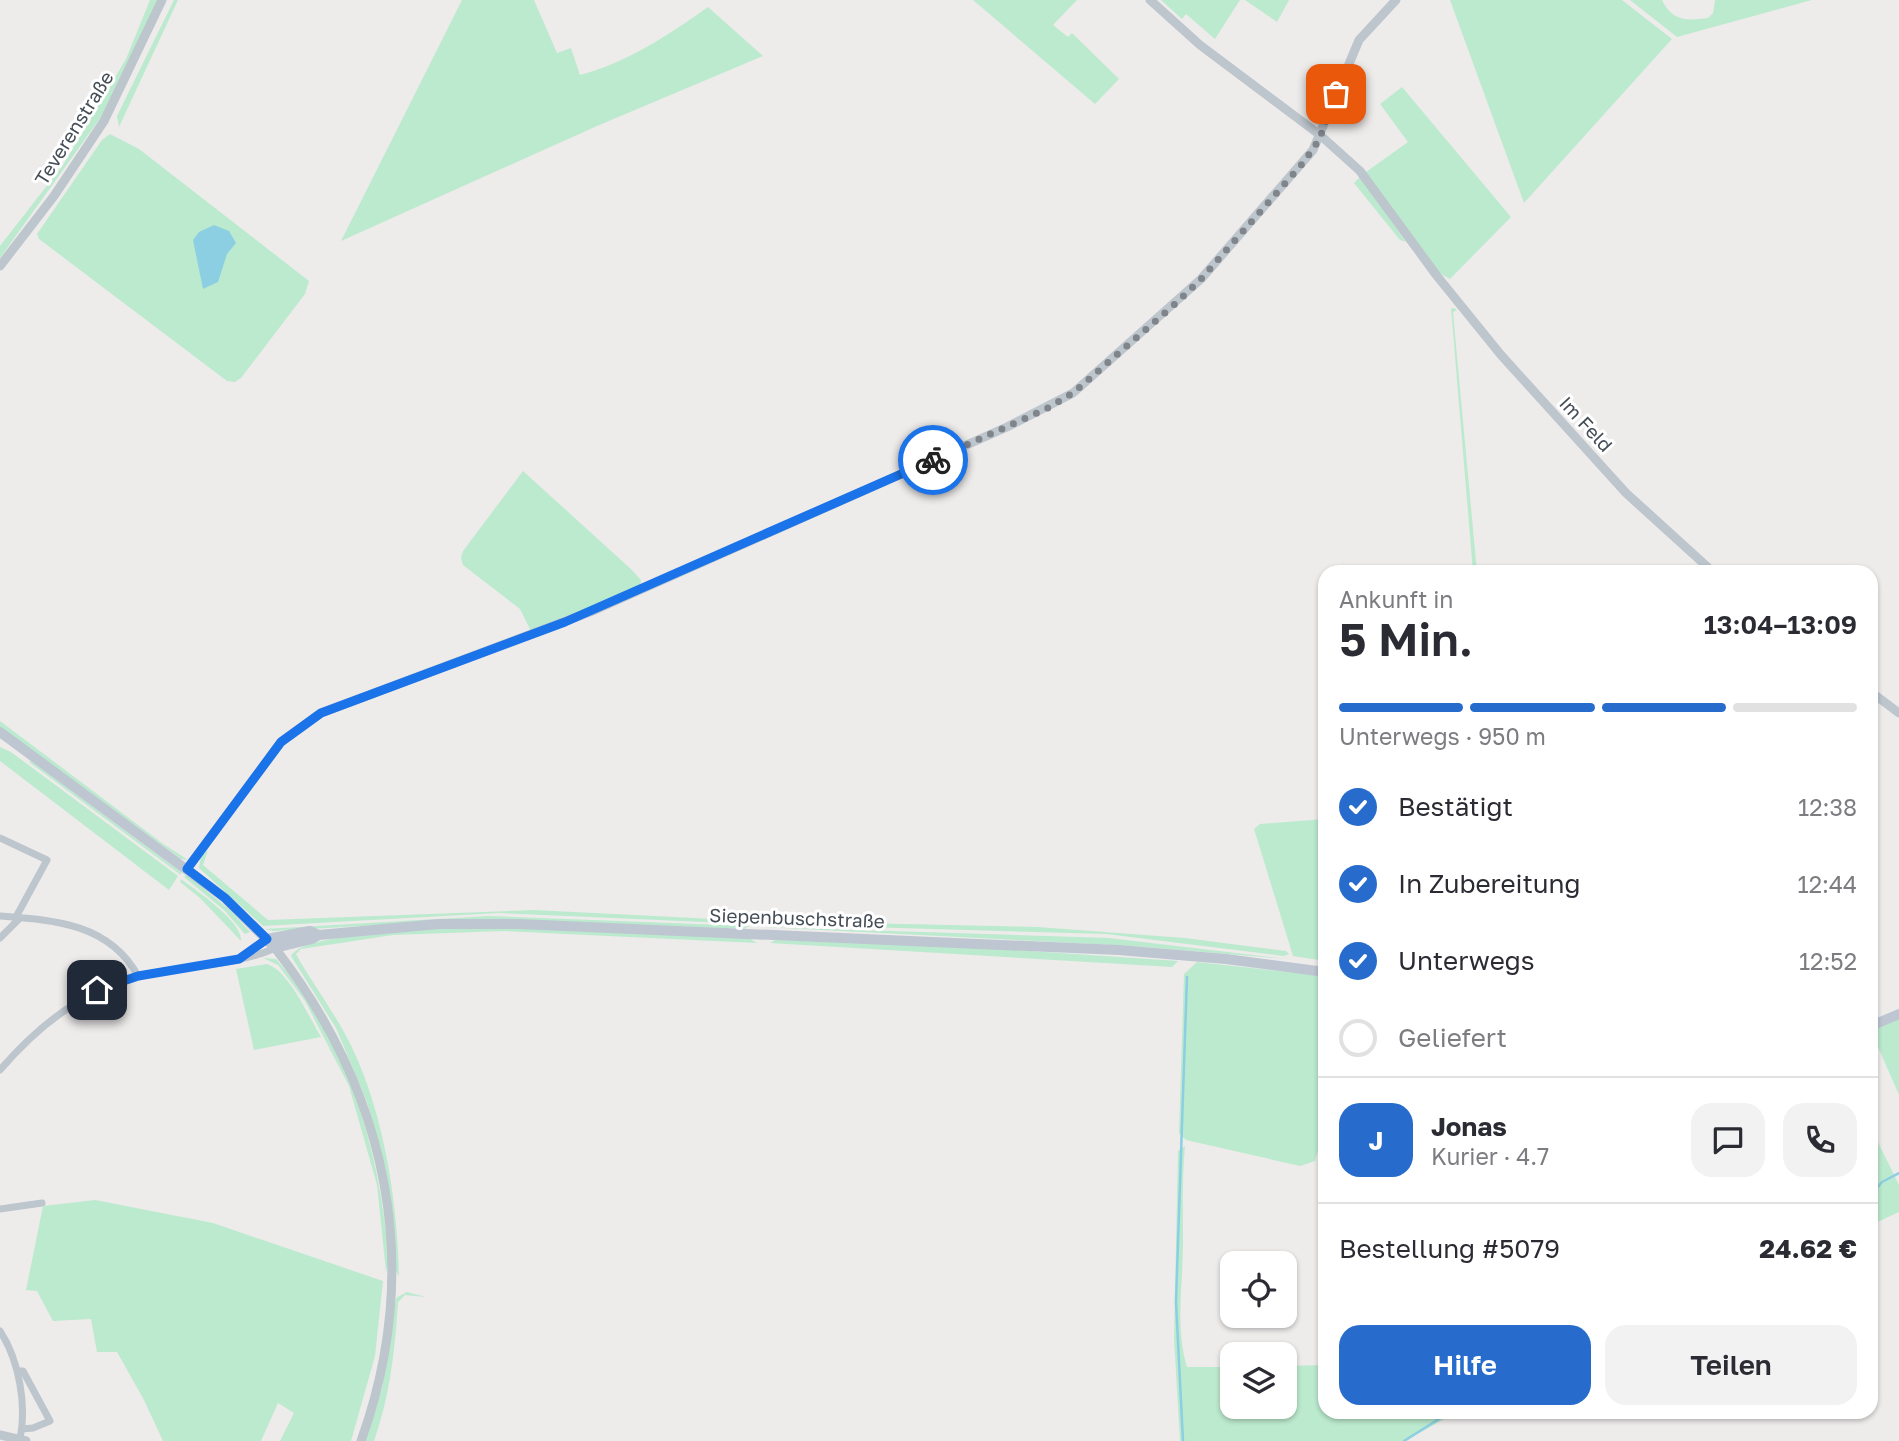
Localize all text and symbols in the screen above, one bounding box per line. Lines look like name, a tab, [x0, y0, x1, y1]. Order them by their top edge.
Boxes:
pin	[1306, 64, 1366, 124]
street label: Teverenstraße	[29, 67, 118, 189]
icon: bag	[1317, 75, 1355, 113]
street label: Im Feld	[1555, 391, 1618, 456]
courier	[898, 425, 968, 495]
icon: bike	[914, 441, 952, 479]
text: Ankunft in	[1339, 585, 1454, 613]
text: 13:04–13:09	[1704, 609, 1857, 640]
text: 5 Min.	[1339, 611, 1473, 666]
text: Unterwegs · 950 m	[1339, 722, 1546, 750]
icon: check	[1339, 788, 1377, 826]
text: Bestätigt	[1398, 791, 1513, 822]
text: 12:38	[1798, 793, 1857, 821]
icon: check	[1339, 865, 1377, 903]
text: In Zubereitung	[1398, 868, 1581, 899]
text: 12:44	[1798, 870, 1857, 898]
street label: Siepenbuschstraße	[709, 903, 885, 932]
icon: check	[1339, 942, 1377, 980]
text: Unterwegs	[1398, 945, 1535, 976]
text: 12:52	[1799, 947, 1857, 975]
pin	[67, 960, 127, 1020]
icon: home	[78, 971, 116, 1009]
text: Geliefert	[1398, 1022, 1507, 1053]
button: chat	[1691, 1103, 1765, 1177]
button: phone	[1783, 1103, 1857, 1177]
text: Jonas	[1431, 1111, 1507, 1142]
text: J	[1369, 1125, 1383, 1156]
text: Kurier · 4.7	[1431, 1142, 1549, 1170]
text: Bestellung #5079	[1339, 1233, 1560, 1264]
text: 24.62 €	[1759, 1233, 1857, 1264]
map controls	[1220, 1251, 1297, 1419]
button: locate	[1220, 1251, 1297, 1328]
button: Hilfe	[1339, 1325, 1591, 1405]
button: Teilen	[1605, 1325, 1857, 1405]
button: layers	[1220, 1342, 1297, 1419]

